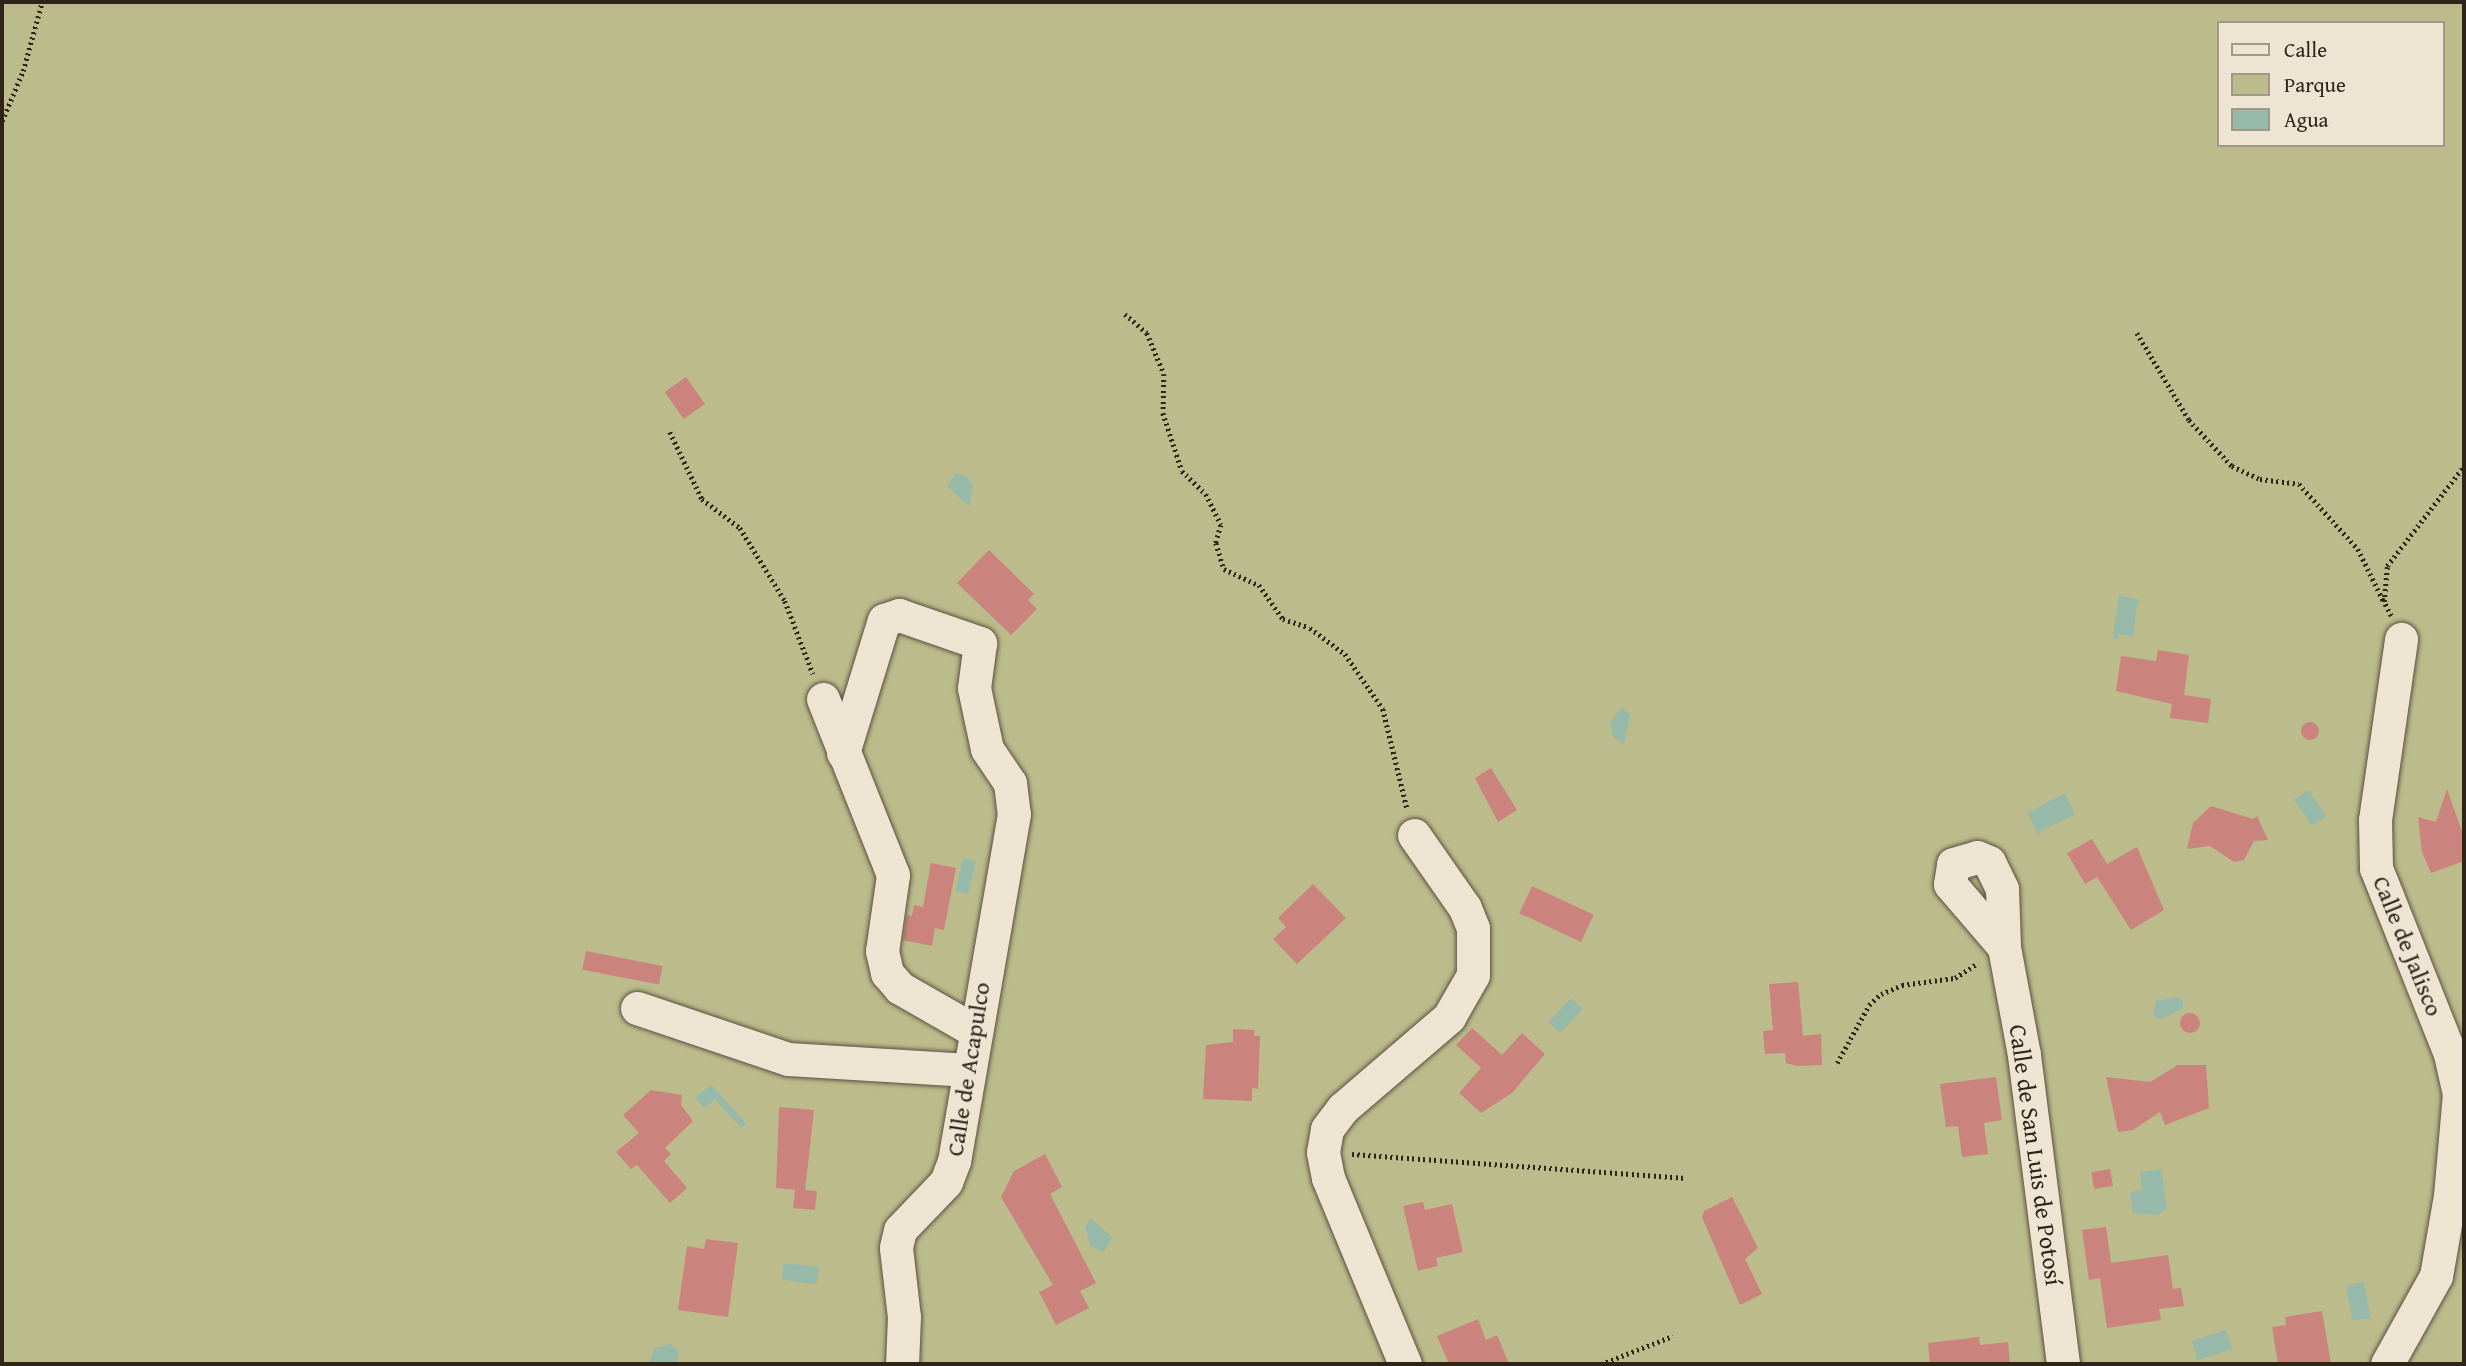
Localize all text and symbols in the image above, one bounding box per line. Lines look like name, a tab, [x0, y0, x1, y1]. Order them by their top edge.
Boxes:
legend	[2218, 21, 2445, 147]
text: Calle	[2284, 34, 2327, 65]
text: Parque	[2284, 69, 2346, 100]
text: Agua	[2284, 104, 2328, 135]
street label: Calle de Jalisco	[2367, 872, 2449, 1020]
street label: Calle de Acapulco	[940, 980, 996, 1158]
street label: Calle de San Luis de Potosí	[2003, 1023, 2069, 1287]

